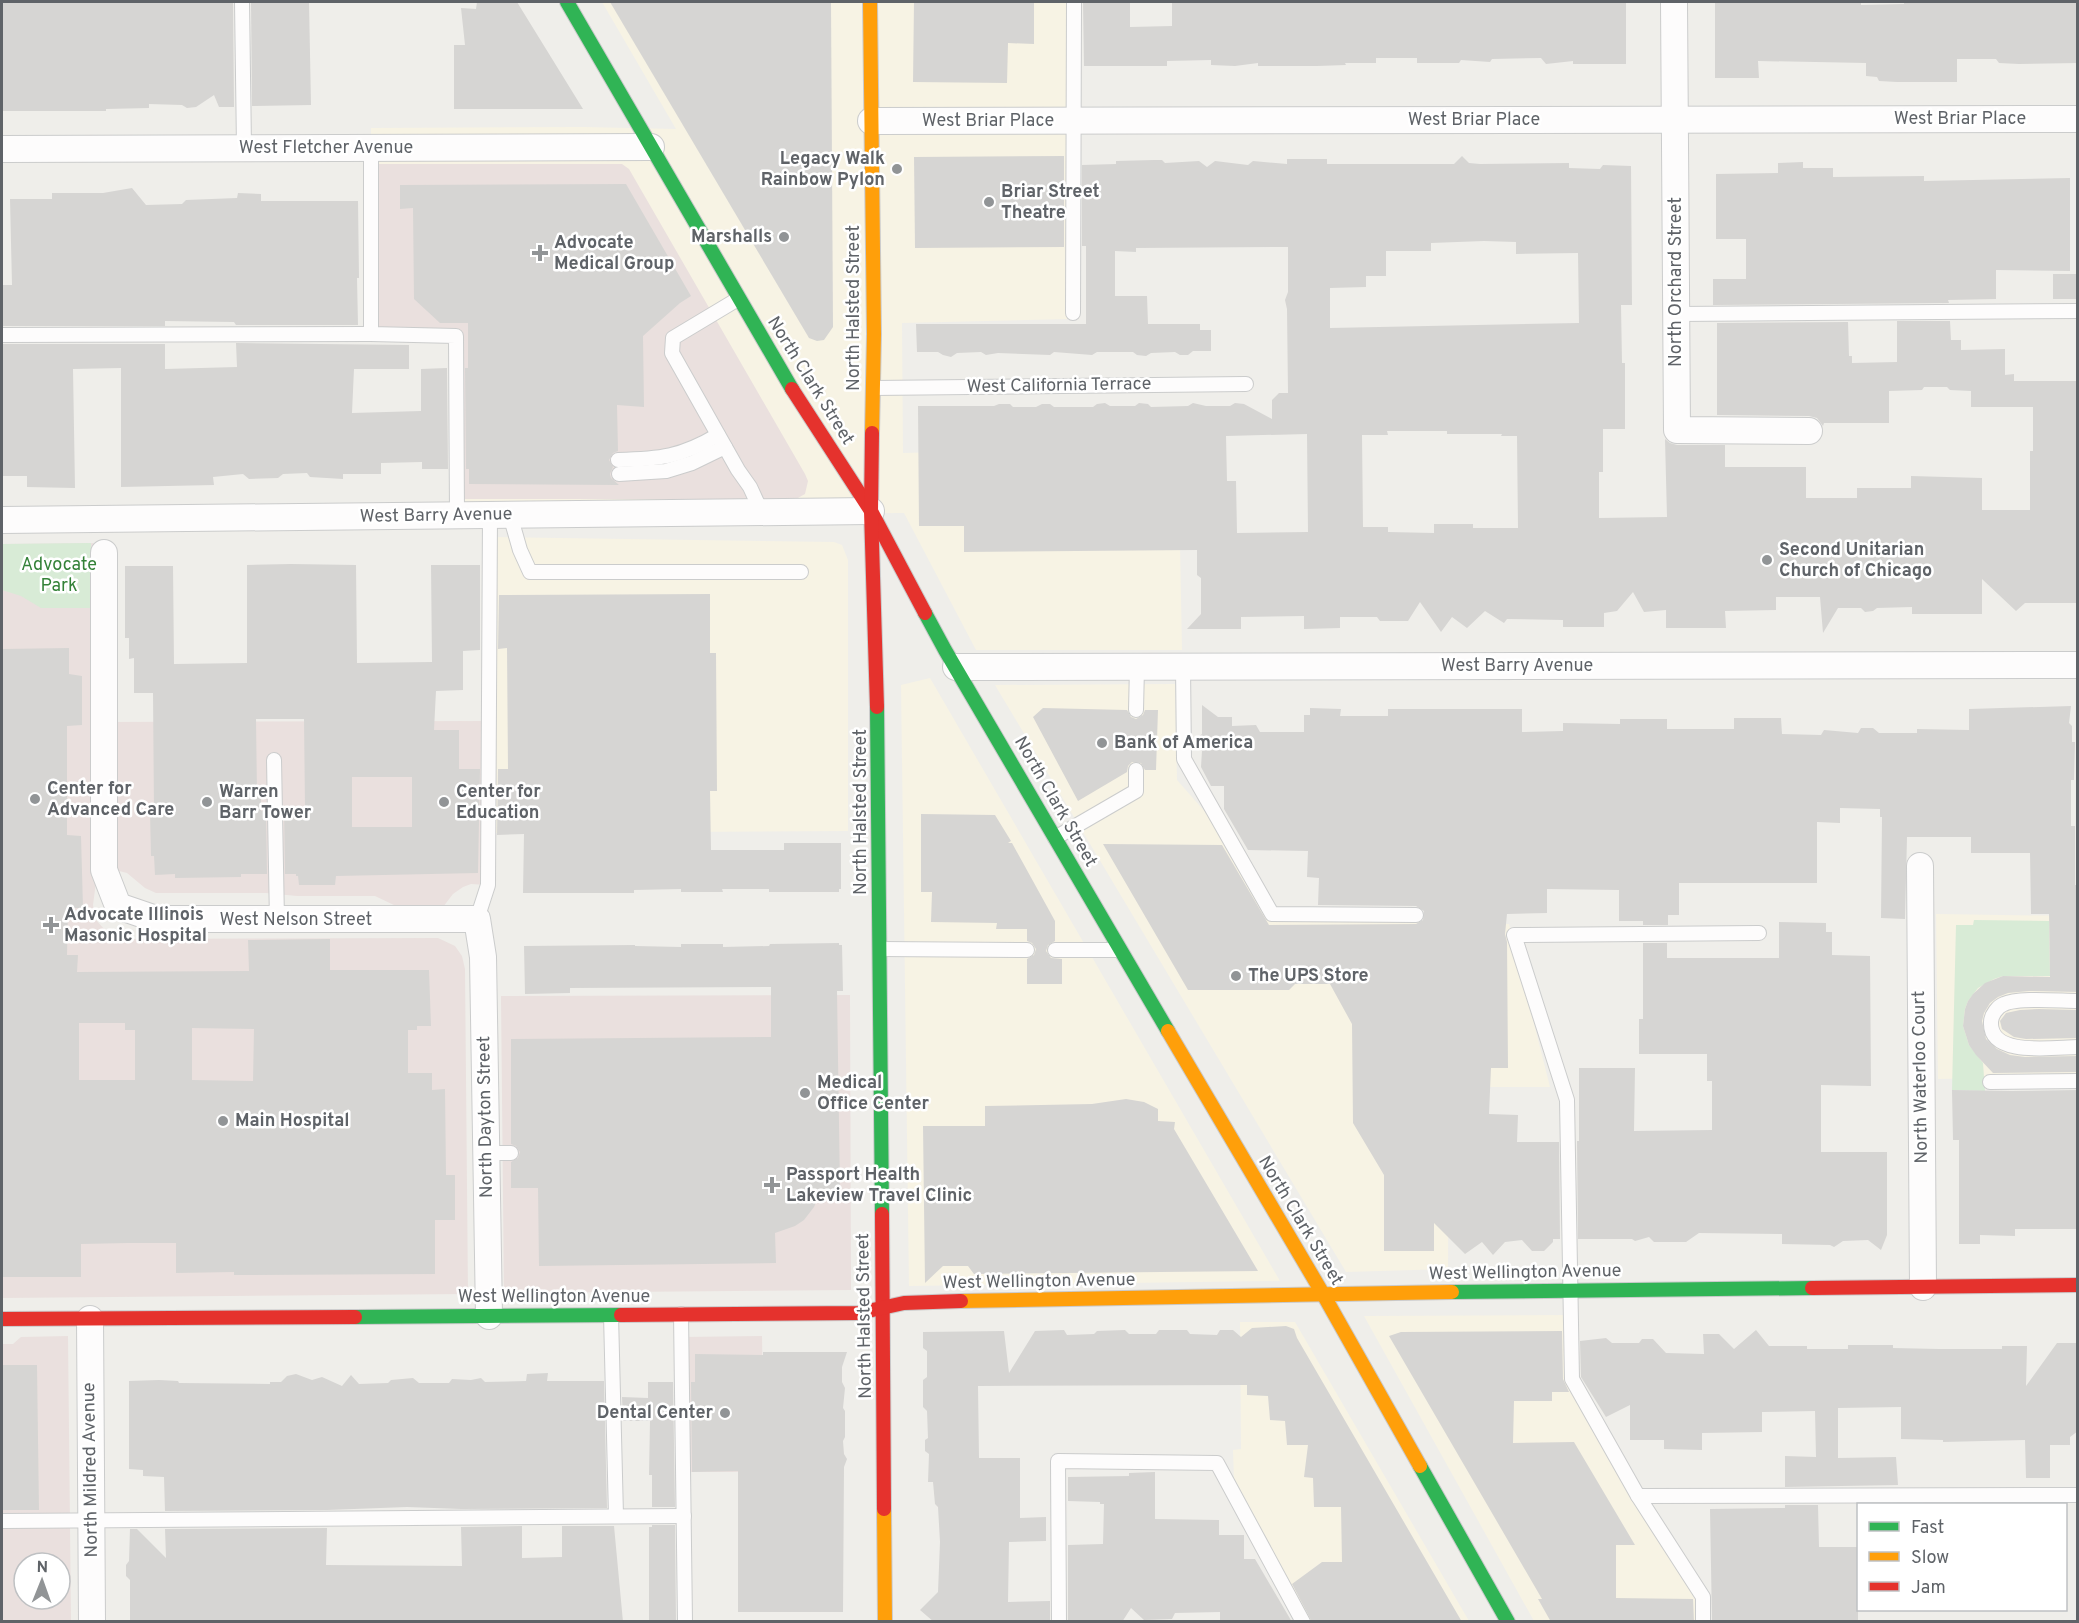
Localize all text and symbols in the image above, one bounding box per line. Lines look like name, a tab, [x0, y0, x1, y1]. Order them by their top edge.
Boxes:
street label: West Briar Place	[1894, 108, 2026, 131]
street label: West Briar Place	[1408, 109, 1540, 132]
street label: West Briar Place	[922, 110, 1054, 133]
street label: West Fletcher Avenue	[239, 137, 413, 160]
place label: Legacy Walk Rainbow Pylon	[761, 148, 885, 192]
marker: Legacy Walk Rainbow Pylon	[890, 162, 904, 176]
place label: Briar Street Theatre	[1001, 181, 1100, 225]
marker: Briar Street Theatre	[982, 195, 996, 209]
street label: North Orchard Street	[1665, 197, 1688, 367]
street label: North Halsted Street	[843, 225, 866, 391]
place label: Marshalls	[691, 226, 772, 249]
marker: Marshalls	[777, 230, 791, 244]
place label: Advocate Medical Group	[554, 232, 674, 276]
marker: Advocate Medical Group	[531, 244, 549, 262]
street label: North Clark Street	[761, 313, 859, 449]
street label: West California Terrace	[966, 373, 1152, 399]
street label: West Barry Avenue	[360, 503, 512, 529]
place label: Second Unitarian Church of Chicago	[1779, 539, 1932, 583]
marker: Second Unitarian Church of Chicago	[1760, 553, 1774, 567]
park label: Advocate Park	[21, 554, 97, 598]
street label: West Barry Avenue	[1441, 655, 1593, 678]
street label: North Halsted Street	[850, 729, 873, 895]
place label: Bank of America	[1114, 732, 1253, 755]
street label: North Clark Street	[1008, 733, 1102, 871]
marker: Bank of America	[1095, 736, 1109, 750]
place label: Center for Advanced Care	[47, 778, 174, 822]
place label: Warren Barr Tower	[219, 781, 312, 825]
place label: Center for Education	[456, 781, 541, 825]
marker: Center for Advanced Care	[28, 792, 42, 806]
marker: Warren Barr Tower	[200, 795, 214, 809]
marker: Center for Education	[437, 795, 451, 809]
place label: Advocate Illinois Masonic Hospital	[64, 904, 207, 948]
street label: West Nelson Street	[220, 909, 372, 932]
marker: Advocate Illinois Masonic Hospital	[42, 916, 60, 934]
place label: The UPS Store	[1248, 965, 1369, 988]
marker: The UPS Store	[1229, 969, 1243, 983]
street label: North Waterloo Court	[1908, 990, 1934, 1164]
street label: North Dayton Street	[473, 1036, 499, 1198]
place label: Medical Office Center	[817, 1072, 930, 1116]
marker: Medical Office Center	[798, 1086, 812, 1100]
place label: Main Hospital	[235, 1110, 349, 1133]
marker: Main Hospital	[216, 1114, 230, 1128]
street label: North Clark Street	[1252, 1152, 1348, 1290]
place label: Passport Health Lakeview Travel Clinic	[786, 1164, 972, 1208]
marker: Passport Health Lakeview Travel Clinic	[763, 1176, 781, 1194]
street label: North Halsted Street	[852, 1233, 878, 1399]
street label: West Wellington Avenue	[1429, 1260, 1621, 1286]
street label: West Wellington Avenue	[943, 1269, 1135, 1295]
street label: West Wellington Avenue	[458, 1286, 650, 1309]
street label: North Mildred Avenue	[78, 1382, 104, 1558]
place label: Dental Center	[597, 1402, 713, 1425]
marker: Dental Center	[718, 1406, 732, 1420]
legend	[1857, 1503, 2067, 1611]
text: Fast	[1911, 1517, 1944, 1540]
text: Slow	[1911, 1547, 1949, 1570]
north arrow	[12, 1551, 72, 1611]
text: N	[36, 1558, 48, 1578]
text: Jam	[1911, 1577, 1946, 1600]

